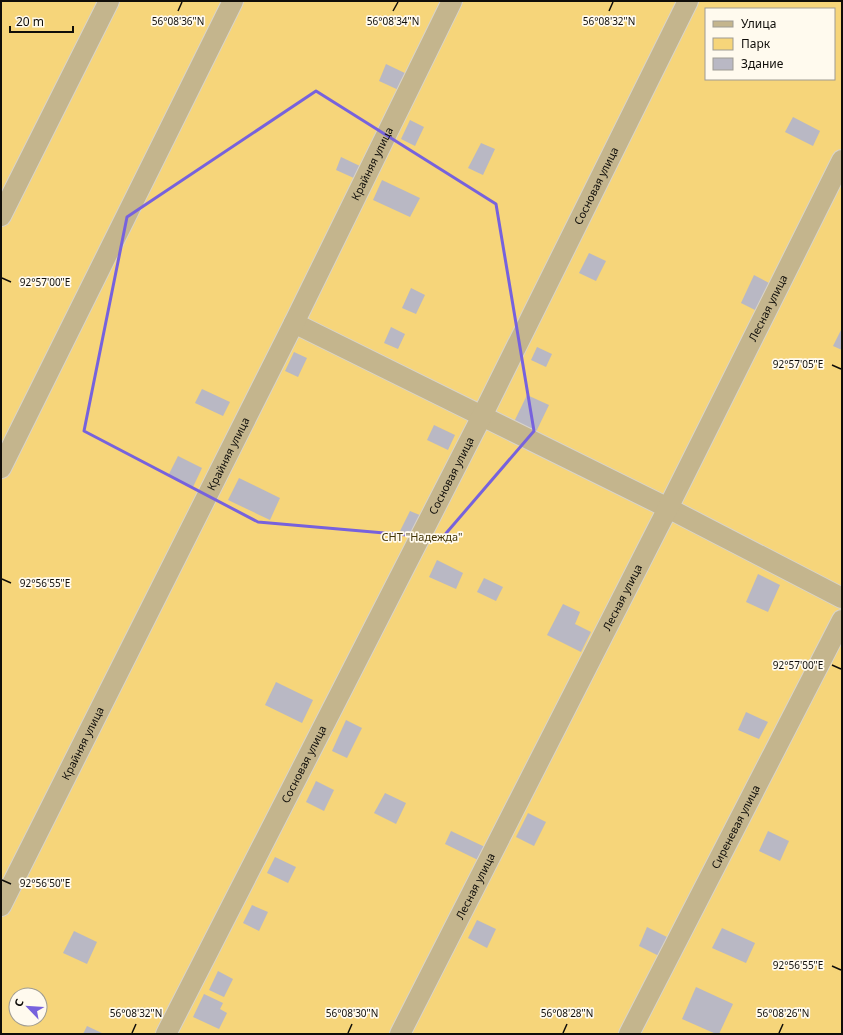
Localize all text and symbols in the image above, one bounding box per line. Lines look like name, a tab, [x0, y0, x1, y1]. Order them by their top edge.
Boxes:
scale bar	[10, 8, 73, 34]
legend	[705, 8, 835, 80]
text: 20 m	[16, 13, 44, 30]
text: 56°08'36"N	[152, 14, 204, 28]
text: 56°08'34"N	[367, 14, 419, 28]
text: 56°08'32"N	[583, 14, 635, 28]
text: Улица	[741, 15, 776, 32]
text: Парк	[741, 35, 771, 52]
text: Здание	[741, 55, 784, 72]
street label: Крайняя улица	[347, 124, 396, 203]
street label: Сосновая улица	[570, 144, 621, 227]
street label: Лесная улица	[745, 272, 791, 344]
text: 92°57'00"E	[20, 275, 70, 289]
text: 92°57'05"E	[773, 357, 823, 371]
street label: Крайняя улица	[203, 414, 252, 493]
street label: Сосновая улица	[425, 434, 477, 517]
park label: СНТ "Надежда"	[381, 529, 463, 544]
street label: Лесная улица	[599, 561, 645, 633]
text: 92°56'55"E	[20, 576, 70, 590]
text: 92°57'00"E	[773, 658, 823, 672]
street label: Крайняя улица	[58, 704, 107, 782]
street label: Сосновая улица	[277, 723, 330, 805]
street label: Сиреневая улица	[707, 782, 763, 871]
street label: Лесная улица	[452, 850, 498, 922]
text: 92°56'50"E	[20, 876, 70, 890]
text: 92°56'55"E	[773, 958, 823, 972]
north arrow	[8, 987, 48, 1027]
text: С	[10, 996, 27, 1009]
text: 56°08'32"N	[110, 1006, 162, 1020]
text: 56°08'30"N	[326, 1006, 378, 1020]
text: 56°08'28"N	[541, 1006, 593, 1020]
text: 56°08'26"N	[757, 1006, 809, 1020]

